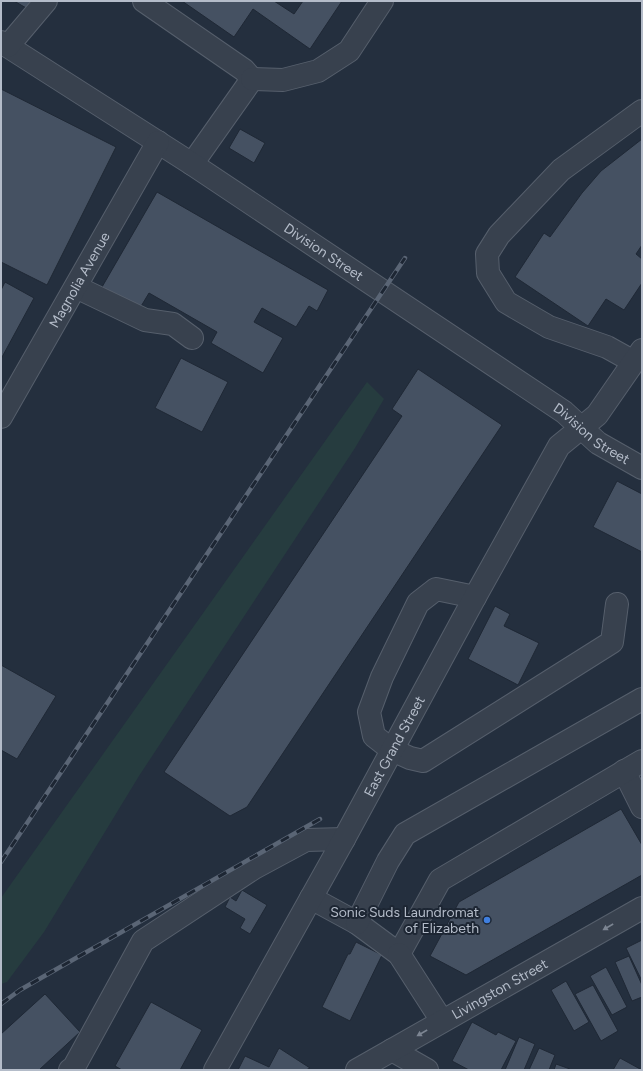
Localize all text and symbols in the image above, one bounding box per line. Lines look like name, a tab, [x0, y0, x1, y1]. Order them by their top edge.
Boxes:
street label: Division Street	[281, 220, 366, 285]
street label: Magnolia Avenue	[46, 229, 114, 331]
street label: Division Street	[550, 399, 633, 468]
street label: East Grand Street	[360, 693, 429, 800]
place label: Sonic Suds Laundromat of Elizabeth	[330, 904, 479, 937]
marker: Sonic Suds Laundromat of Elizabeth	[482, 915, 492, 925]
one-way arrow	[602, 923, 614, 930]
street label: Livingston Street	[449, 955, 551, 1023]
one-way arrow	[416, 1029, 428, 1036]

